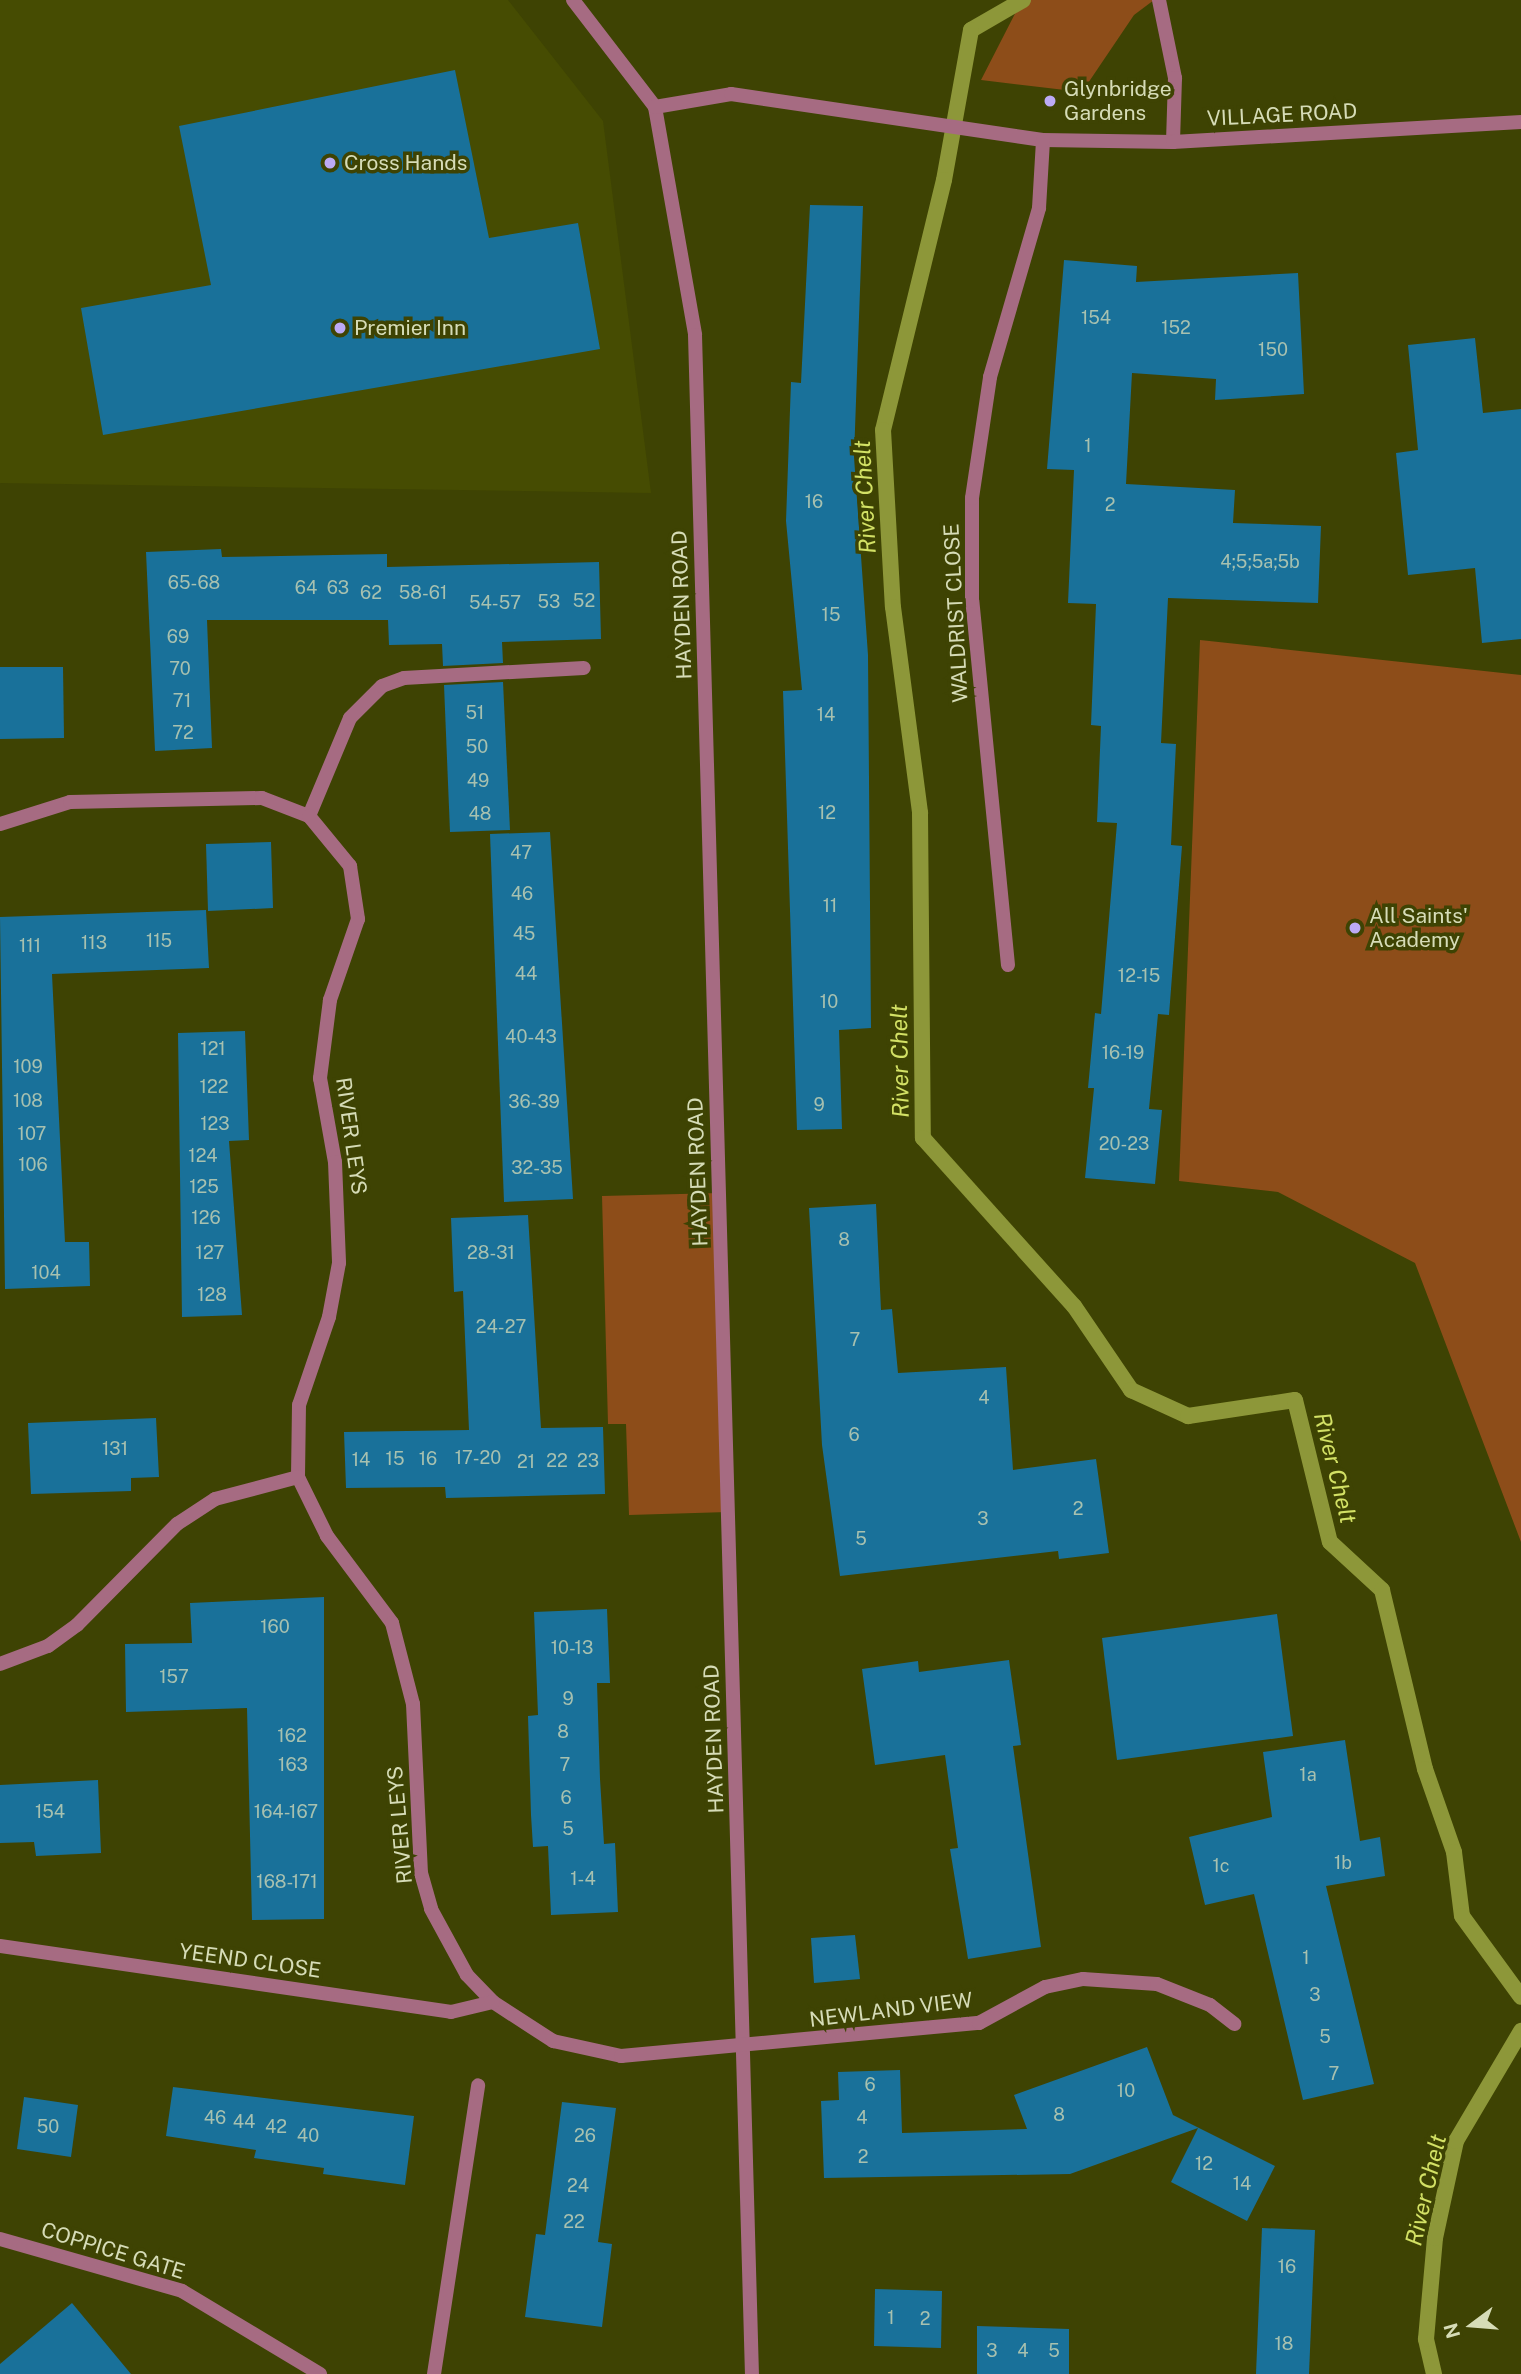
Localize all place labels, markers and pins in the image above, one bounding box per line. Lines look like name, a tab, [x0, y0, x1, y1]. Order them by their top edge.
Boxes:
place label: Glynbridge Gardens	[1064, 76, 1172, 126]
marker: Glynbridge Gardens	[1042, 93, 1058, 109]
place label: Cross Hands	[344, 150, 468, 176]
marker: Cross Hands	[322, 155, 338, 171]
place label: Premier Inn	[354, 315, 466, 341]
marker: Premier Inn	[332, 320, 348, 336]
place label: All Saints' Academy	[1369, 903, 1468, 953]
marker: All Saints' Academy	[1347, 920, 1363, 936]

